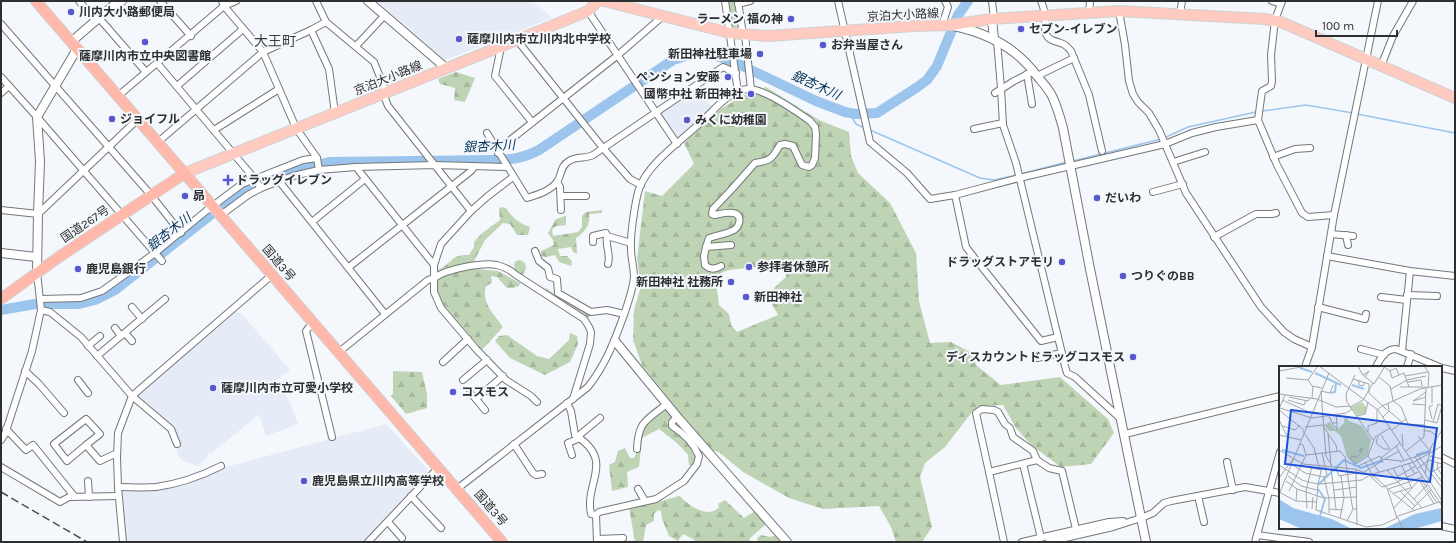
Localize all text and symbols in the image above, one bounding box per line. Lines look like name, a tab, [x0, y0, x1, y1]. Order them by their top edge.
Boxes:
place label: 川内大小路郵便局	[79, 5, 175, 19]
street label: 京泊大小路線	[867, 6, 939, 24]
marker: 川内大小路郵便局	[66, 7, 76, 17]
place label: ラーメン 福の神	[696, 12, 783, 26]
scale bar	[1316, 12, 1397, 38]
marker: ラーメン 福の神	[786, 14, 796, 24]
text: 100 m	[1322, 19, 1354, 33]
place label: セブン-イレブン	[1029, 22, 1117, 36]
marker: セブン-イレブン	[1016, 24, 1026, 34]
place label: 薩摩川内市立川内北中学校	[467, 32, 611, 46]
district label: 大王町	[254, 33, 296, 50]
marker: 薩摩川内市立川内北中学校	[454, 34, 464, 44]
marker: 薩摩川内市立中央図書館	[140, 37, 150, 47]
place label: お弁当屋さん	[831, 38, 903, 52]
marker: お弁当屋さん	[818, 40, 828, 50]
place label: 新田神社駐車場	[668, 47, 752, 61]
place label: 薩摩川内市立中央図書館	[79, 49, 211, 63]
marker: 新田神社駐車場	[755, 49, 765, 59]
street label: 京泊大小路線	[352, 58, 424, 98]
water label: 銀杏木川	[789, 68, 845, 103]
place label: ペンション安藤	[636, 70, 720, 84]
marker: ペンション安藤	[723, 72, 733, 82]
place label: 國幣中社 新田神社	[644, 87, 743, 101]
marker: 國幣中社 新田神社	[746, 89, 756, 99]
place label: ジョイフル	[120, 112, 180, 126]
place label: みくに幼稚園	[695, 113, 767, 127]
marker: ジョイフル	[107, 114, 117, 124]
marker: みくに幼稚園	[682, 115, 692, 125]
water label: 銀杏木川	[463, 137, 517, 155]
place label: ドラッグイレブン	[236, 173, 332, 187]
marker: ドラッグイレブン	[223, 175, 233, 185]
place label: 昴	[193, 189, 205, 203]
marker: 昴	[180, 191, 190, 201]
place label: だいわ	[1105, 191, 1141, 205]
marker: だいわ	[1092, 193, 1102, 203]
street label: 国道267号	[58, 203, 112, 245]
water label: 銀杏木川	[144, 209, 196, 254]
street label: 国道3号	[260, 242, 298, 284]
place label: ドラッグストアモリ	[946, 255, 1054, 269]
marker: ドラッグストアモリ	[1057, 257, 1067, 267]
place label: 参拝者休憩所	[757, 260, 829, 274]
place label: 鹿児島銀行	[86, 262, 146, 276]
marker: 参拝者休憩所	[744, 262, 754, 272]
marker: 鹿児島銀行	[73, 264, 83, 274]
place label: つりぐのBB	[1131, 269, 1195, 283]
marker: つりぐのBB	[1118, 271, 1128, 281]
place label: 新田神社 社務所	[636, 275, 723, 289]
marker: 新田神社 社務所	[726, 277, 736, 287]
place label: 新田神社	[754, 290, 802, 304]
marker: 新田神社	[741, 292, 751, 302]
place label: ディスカウントドラッグコスモス	[946, 350, 1125, 364]
marker: ディスカウントドラッグコスモス	[1128, 352, 1138, 362]
inset map	[1279, 366, 1442, 529]
place label: 薩摩川内市立可愛小学校	[221, 381, 353, 395]
marker: 薩摩川内市立可愛小学校	[208, 383, 218, 393]
place label: コスモス	[461, 385, 509, 399]
marker: コスモス	[448, 387, 458, 397]
place label: 鹿児島県立川内高等学校	[312, 474, 444, 488]
marker: 鹿児島県立川内高等学校	[299, 476, 309, 486]
street label: 国道3号	[472, 487, 510, 529]

